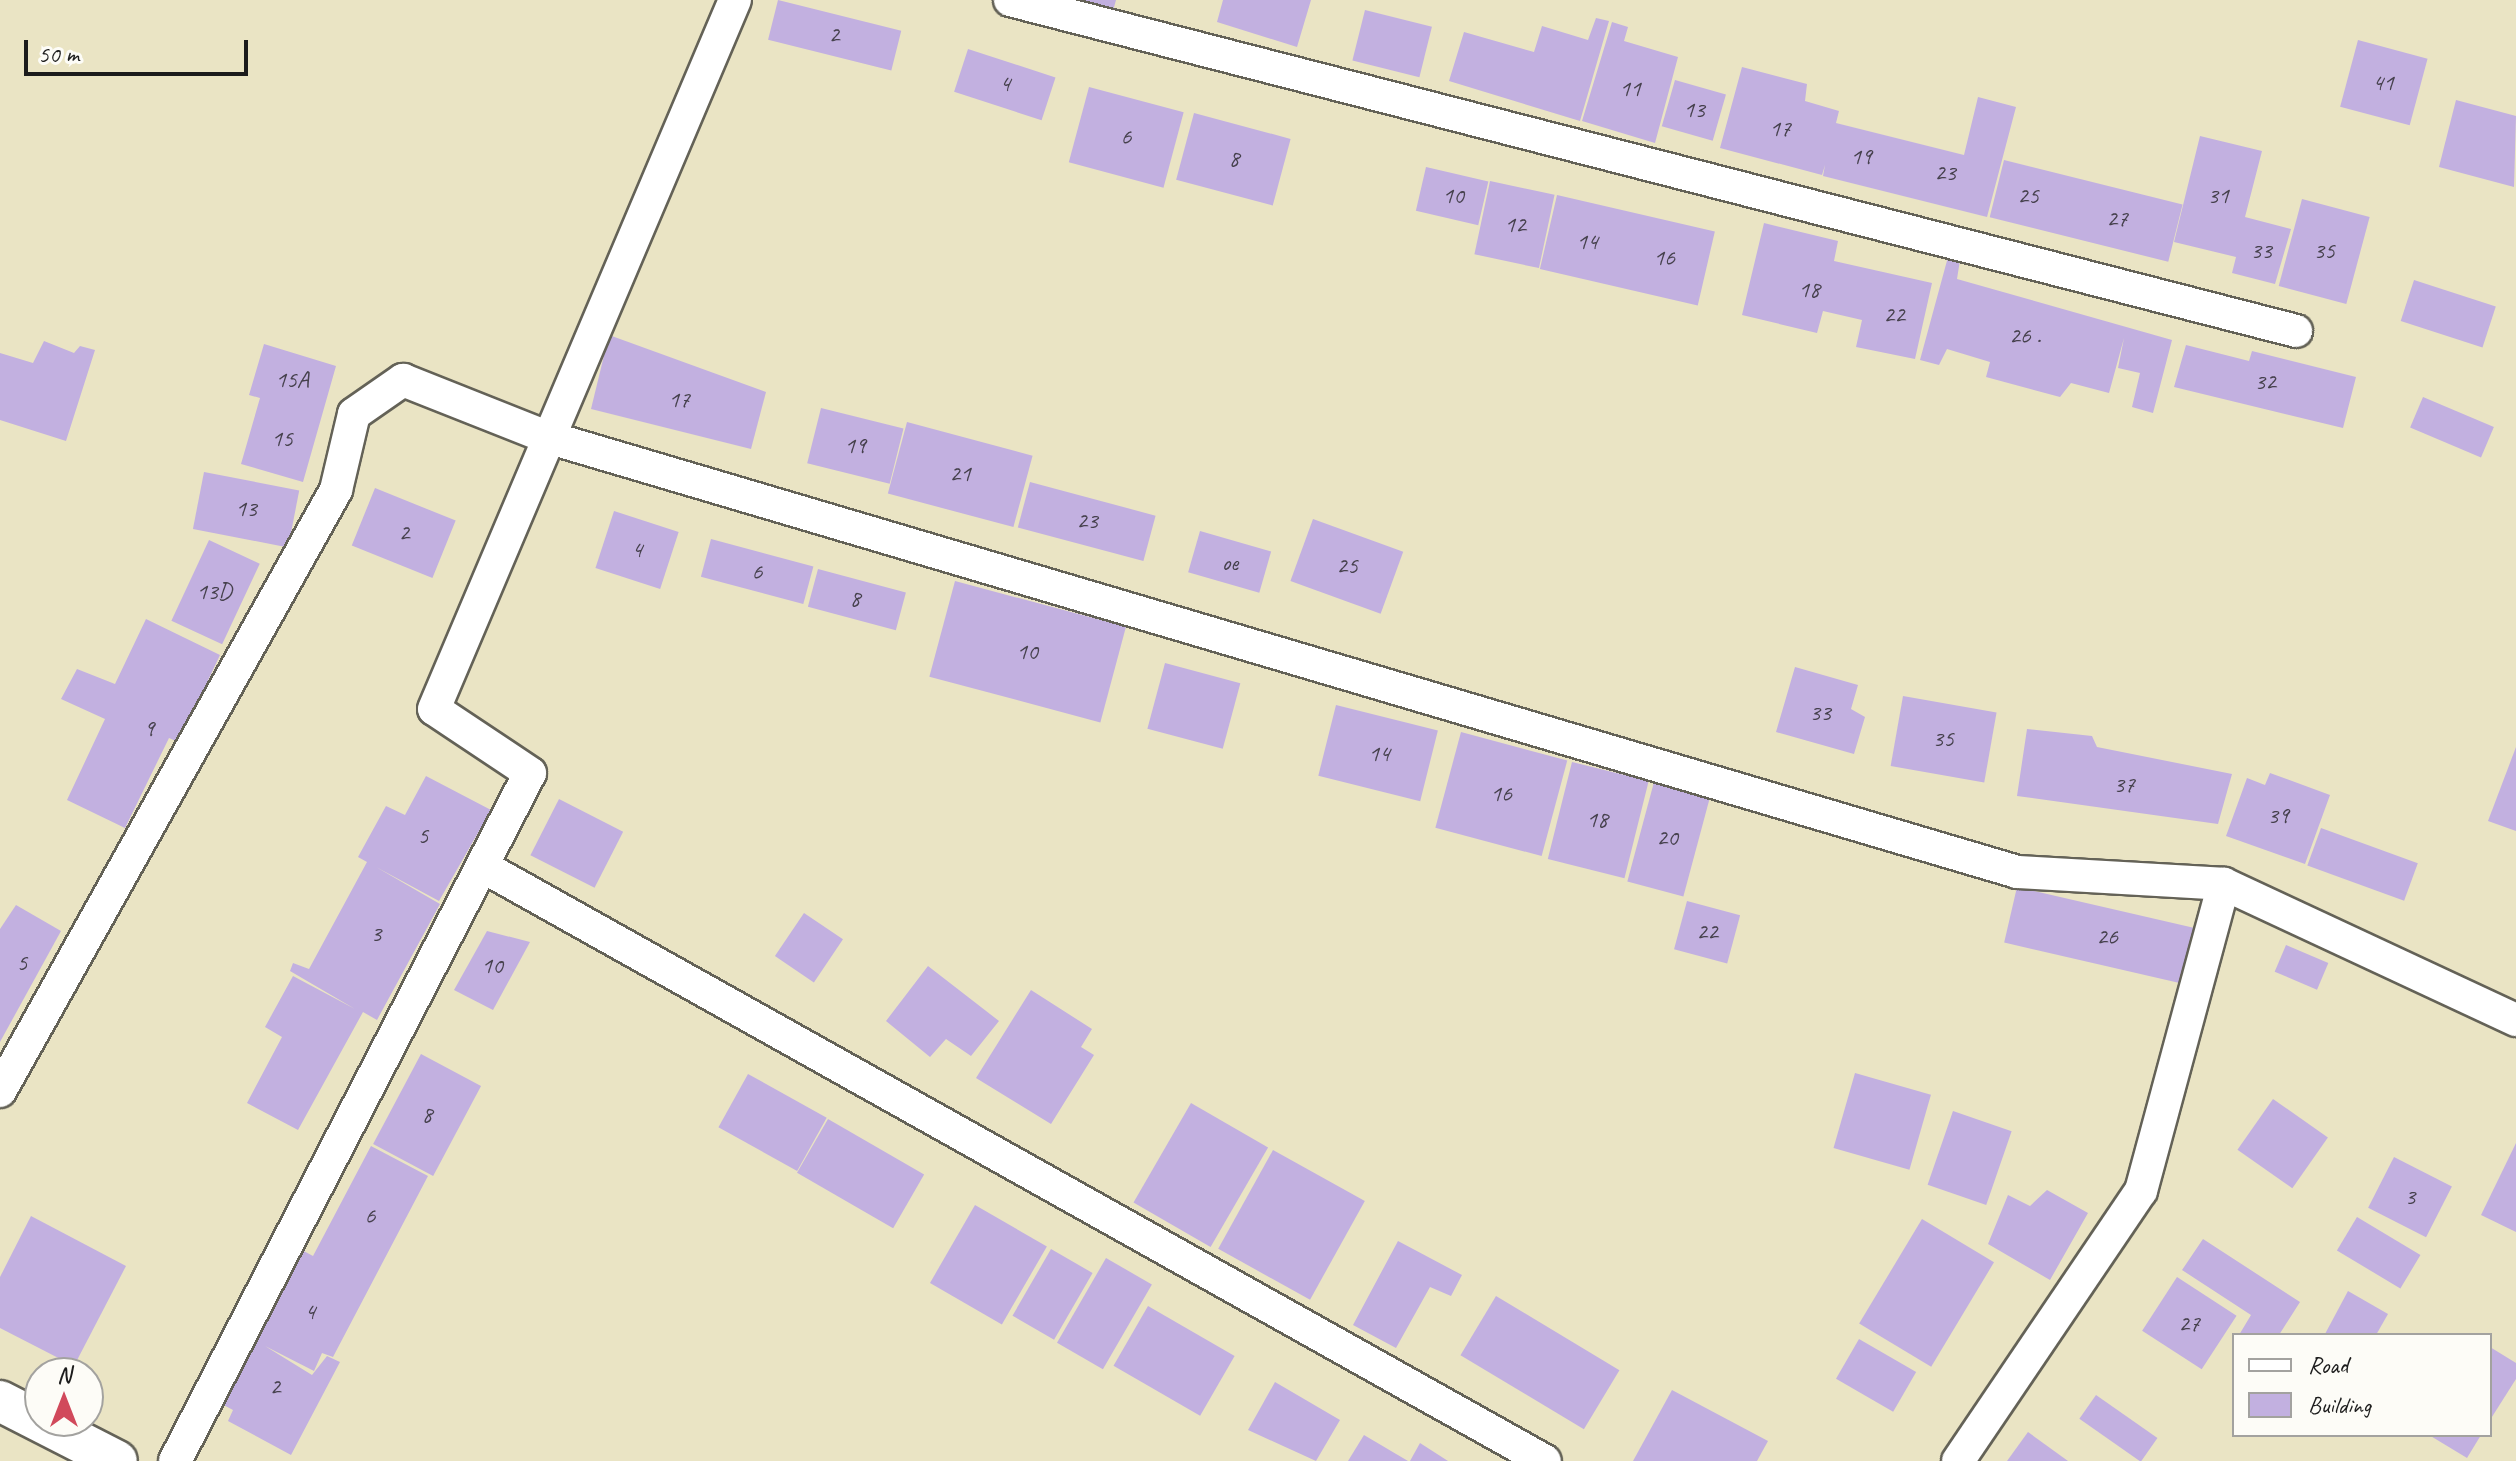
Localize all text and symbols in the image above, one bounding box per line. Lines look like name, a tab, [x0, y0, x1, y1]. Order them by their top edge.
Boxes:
house number: 2	[829, 21, 839, 49]
scale bar	[28, 24, 252, 74]
text: 50 m	[38, 39, 79, 69]
house number: 41	[2372, 69, 2394, 97]
house number: 4	[1000, 70, 1010, 98]
house number: 11	[1619, 75, 1641, 103]
house number: 13	[1683, 96, 1705, 124]
house number: 17	[1769, 115, 1791, 143]
house number: 6	[1121, 123, 1131, 151]
house number: 19	[1850, 143, 1872, 171]
house number: 8	[1229, 145, 1239, 173]
house number: 23	[1934, 159, 1956, 187]
house number: 10	[1442, 182, 1464, 210]
house number: 25	[2017, 182, 2039, 210]
house number: 31	[2207, 182, 2229, 210]
house number: 27	[2106, 205, 2128, 233]
house number: 12	[1504, 211, 1526, 239]
house number: 14	[1576, 228, 1598, 256]
house number: 33	[2250, 237, 2272, 265]
house number: 35	[2313, 237, 2335, 265]
house number: 16	[1653, 244, 1675, 272]
house number: 18	[1798, 276, 1820, 304]
house number: 22	[1883, 301, 1905, 329]
house number: 26 .	[2009, 322, 2041, 350]
house number: 15A	[275, 366, 309, 394]
house number: 32	[2254, 368, 2276, 396]
house number: 17	[668, 386, 690, 414]
house number: 15	[271, 425, 293, 453]
house number: 19	[844, 432, 866, 460]
house number: 21	[949, 460, 971, 488]
house number: 13	[235, 495, 257, 523]
house number: 23	[1076, 507, 1098, 535]
house number: 2	[399, 519, 409, 547]
house number: 4	[632, 536, 642, 564]
house number: oe	[1222, 549, 1238, 577]
house number: 25	[1336, 552, 1358, 580]
house number: 6	[752, 558, 762, 586]
house number: 13D	[196, 578, 232, 606]
house number: 8	[850, 585, 860, 613]
house number: 10	[1016, 638, 1038, 666]
house number: 33	[1809, 699, 1831, 727]
house number: 9	[144, 715, 154, 743]
house number: 35	[1932, 725, 1954, 753]
house number: 14	[1368, 740, 1390, 768]
house number: 37	[2113, 771, 2135, 799]
house number: 16	[1490, 780, 1512, 808]
house number: 39	[2267, 802, 2289, 830]
house number: 18	[1586, 806, 1608, 834]
house number: 5	[418, 822, 428, 850]
house number: 20	[1656, 824, 1678, 852]
house number: 22	[1696, 918, 1718, 946]
house number: 3	[371, 920, 381, 948]
house number: 26	[2096, 923, 2118, 951]
house number: 5	[17, 949, 27, 977]
house number: 10	[481, 952, 503, 980]
house number: 8	[422, 1101, 432, 1129]
house number: 3	[2405, 1183, 2415, 1211]
house number: 6	[365, 1202, 375, 1230]
house number: 4	[305, 1298, 315, 1326]
house number: 27	[2178, 1310, 2200, 1338]
legend	[2232, 1333, 2492, 1437]
text: Road	[2308, 1350, 2348, 1380]
north arrow	[24, 1357, 104, 1437]
text: N	[57, 1361, 71, 1389]
house number: 2	[270, 1373, 280, 1401]
text: Building	[2308, 1390, 2371, 1420]

